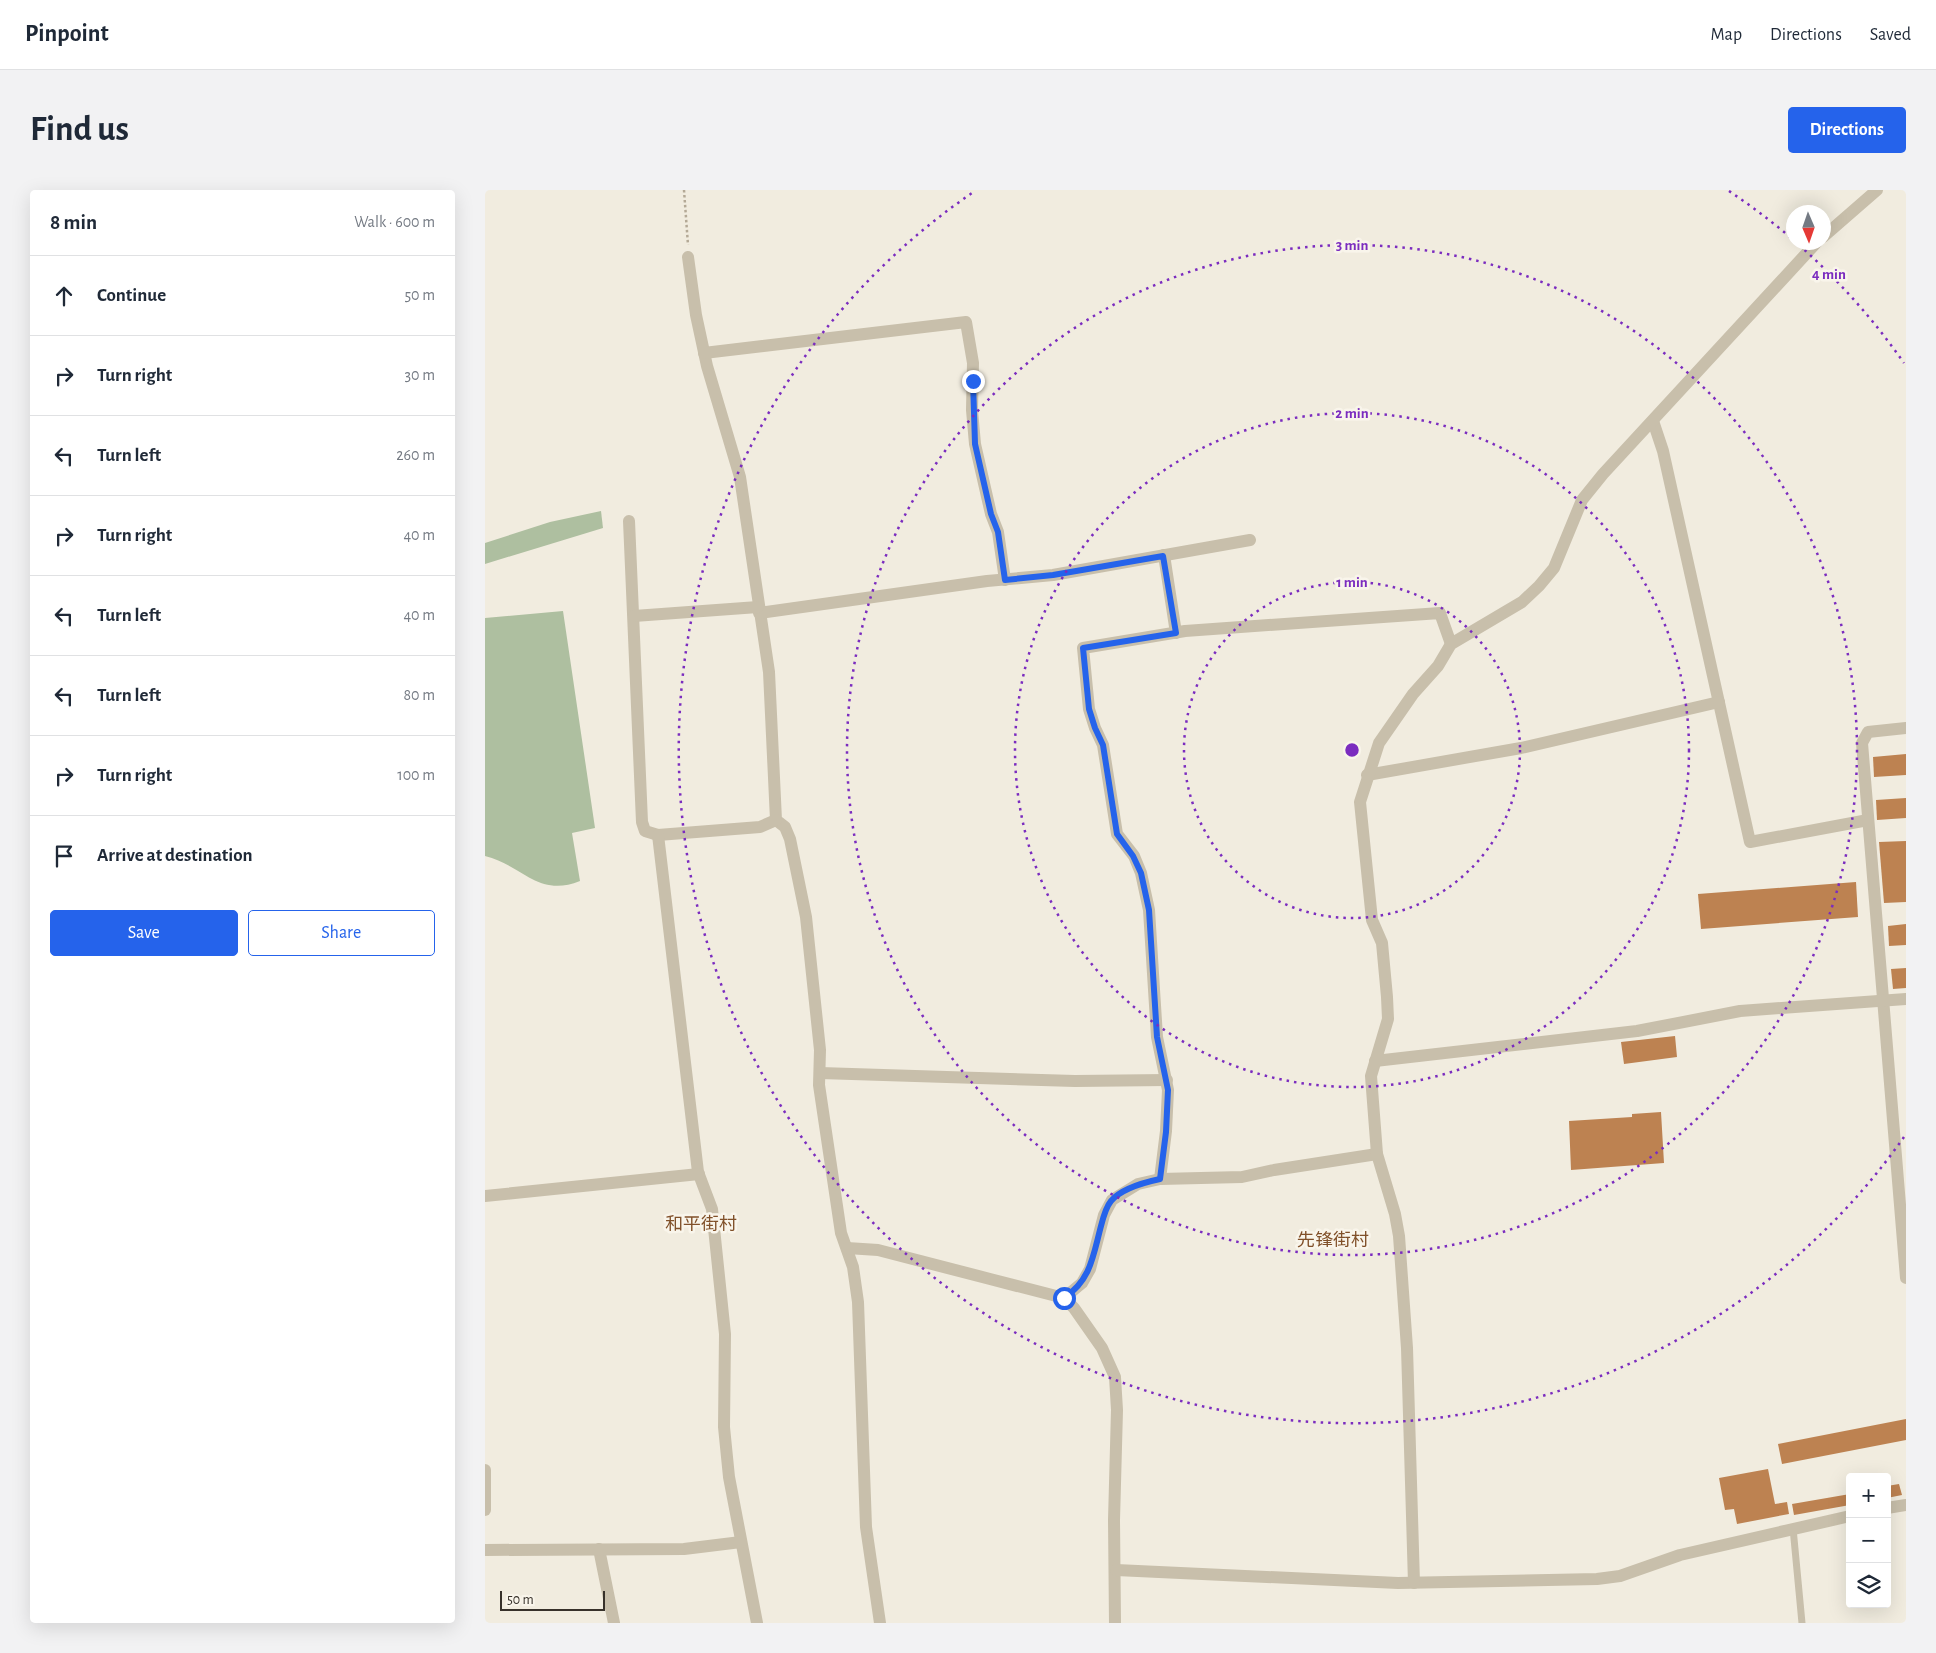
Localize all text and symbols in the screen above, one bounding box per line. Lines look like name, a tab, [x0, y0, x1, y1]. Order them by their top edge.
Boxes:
text: Pinpoint	[25, 22, 109, 46]
text: Map	[1711, 26, 1742, 44]
text: Directions	[1770, 26, 1842, 44]
text: Saved	[1870, 26, 1911, 44]
button: Directions	[1788, 107, 1906, 153]
text: Find us	[30, 112, 129, 147]
north arrow	[1786, 205, 1831, 250]
text: 8 min	[50, 212, 97, 233]
text: Walk · 600 m	[354, 214, 435, 230]
text: 3 min	[1336, 238, 1368, 253]
text: 4 min	[1812, 267, 1846, 282]
icon: ahead	[50, 282, 78, 310]
text: Continue	[97, 286, 166, 305]
text: 50 m	[404, 287, 435, 303]
icon: right	[50, 362, 78, 390]
text: Turn right	[97, 366, 172, 385]
text: 30 m	[405, 367, 435, 383]
route end	[962, 370, 985, 393]
text: 2 min	[1335, 406, 1369, 421]
icon: left	[50, 442, 78, 470]
text: Turn left	[97, 446, 161, 465]
text: 260 m	[396, 447, 435, 463]
icon: right	[50, 522, 78, 550]
text: Turn right	[97, 526, 172, 545]
text: 40 m	[403, 527, 435, 543]
text: 1 min	[1336, 575, 1368, 590]
icon: left	[50, 602, 78, 630]
text: Turn left	[97, 606, 161, 625]
text: 40 m	[403, 607, 435, 623]
icon: left	[50, 682, 78, 710]
text: Turn left	[97, 686, 161, 705]
text: 80 m	[404, 687, 435, 703]
centre of rings	[1343, 741, 1361, 759]
icon: right	[50, 762, 78, 790]
text: Turn right	[97, 766, 172, 785]
text: 100 m	[397, 767, 435, 783]
icon: arrive	[50, 842, 78, 870]
text: Arrive at destination	[97, 846, 253, 865]
button: Save	[50, 910, 238, 956]
button: Share	[248, 910, 435, 956]
district label: 和平街村	[665, 1214, 737, 1234]
district label: 先锋街村	[1297, 1230, 1369, 1250]
route start	[1053, 1287, 1076, 1310]
map controls	[1846, 1473, 1891, 1608]
button: +	[1846, 1473, 1891, 1518]
button: −	[1846, 1518, 1891, 1563]
button: layers	[1846, 1563, 1891, 1608]
scale bar	[500, 1588, 605, 1611]
text: 50 m	[507, 1593, 534, 1607]

